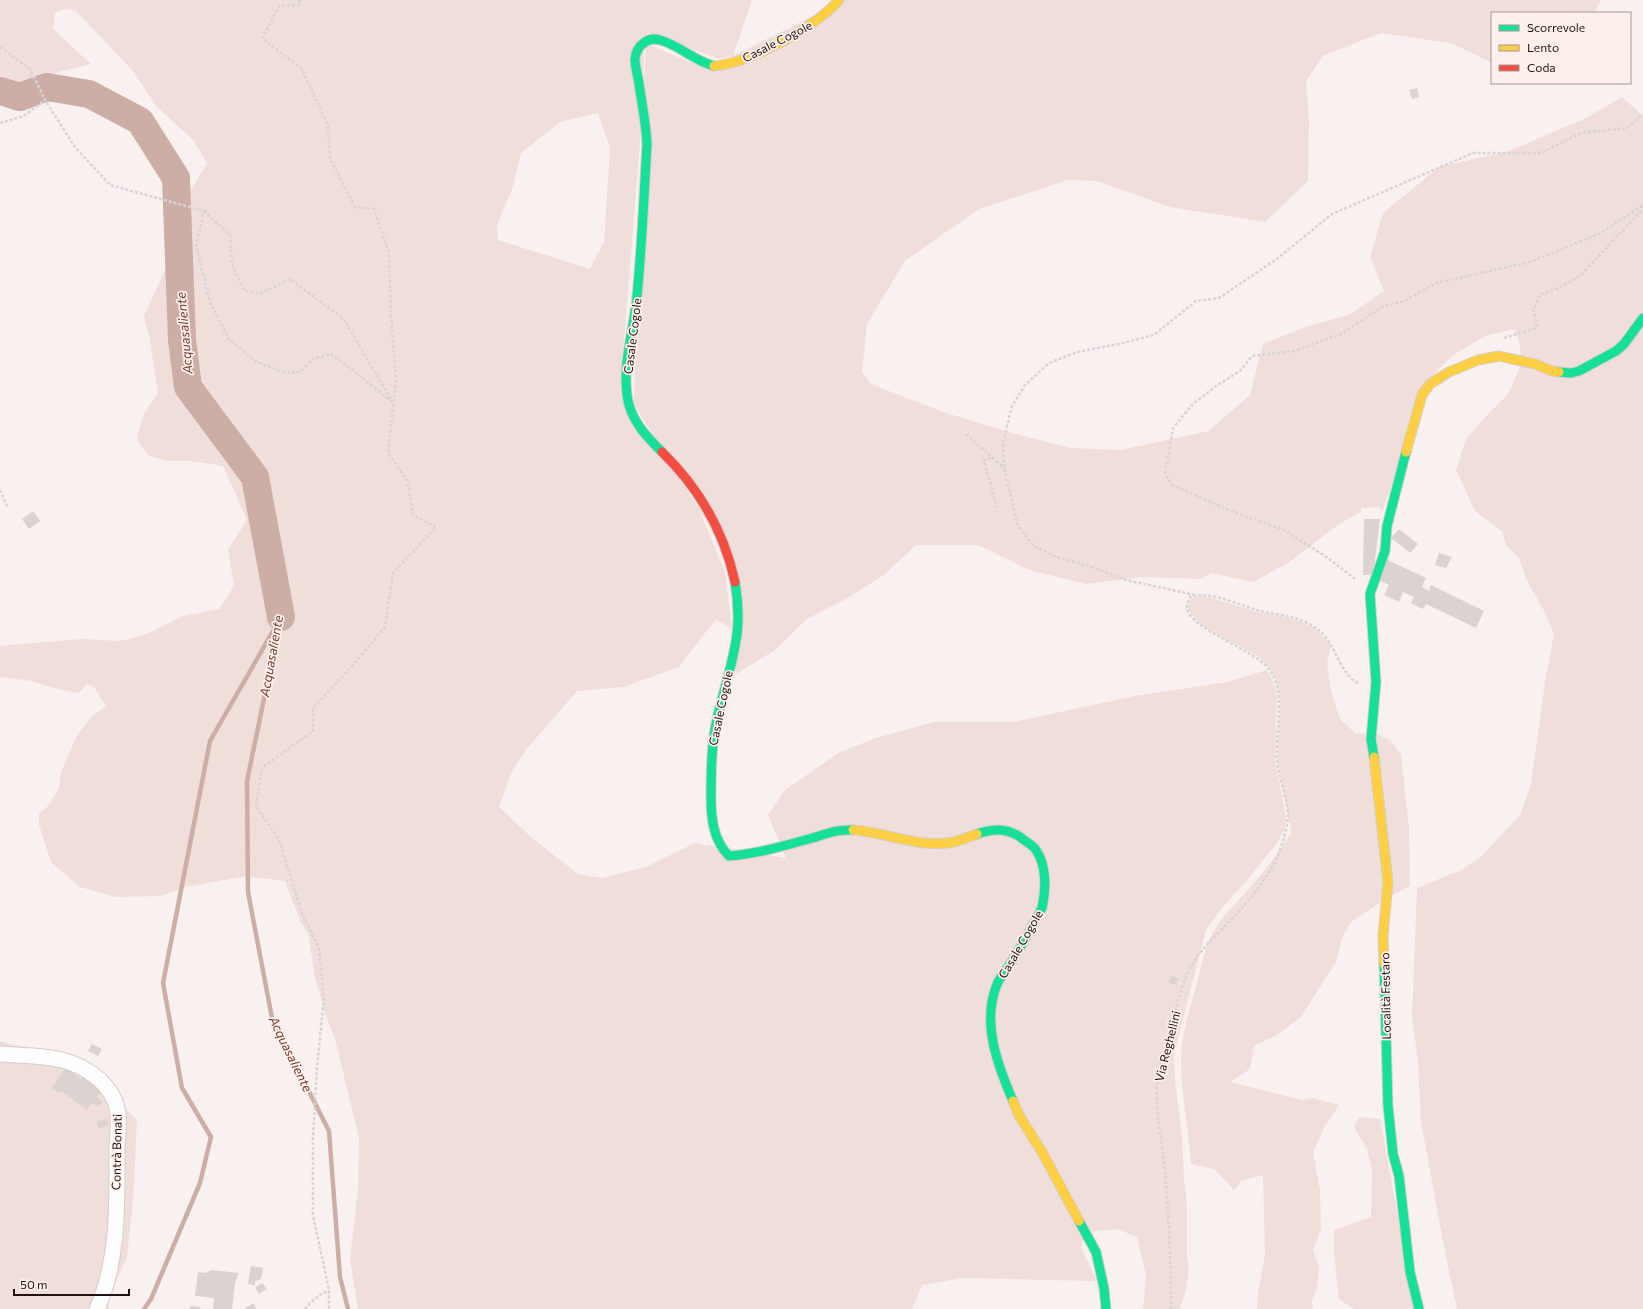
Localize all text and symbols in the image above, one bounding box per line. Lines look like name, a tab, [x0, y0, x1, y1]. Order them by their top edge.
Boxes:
legend	[1491, 12, 1631, 84]
street label: Casale Cogole	[740, 17, 814, 65]
text: Scorrevole	[1527, 20, 1585, 34]
text: Lento	[1527, 40, 1559, 54]
text: Coda	[1527, 60, 1556, 74]
water label: Acquasaliente	[172, 291, 196, 376]
street label: Casale Cogole	[620, 297, 644, 375]
water label: Acquasaliente	[256, 614, 286, 699]
street label: Casale Cogole	[705, 669, 735, 747]
street label: Casale Cogole	[995, 907, 1045, 981]
street label: Località Festaro	[1377, 952, 1393, 1040]
street label: Via Reghellini	[1151, 1009, 1183, 1083]
water label: Acquasaliente	[265, 1013, 316, 1095]
street label: Contrà Bonati	[108, 1114, 124, 1190]
scale bar	[14, 1271, 129, 1297]
text: 50 m	[20, 1277, 48, 1291]

